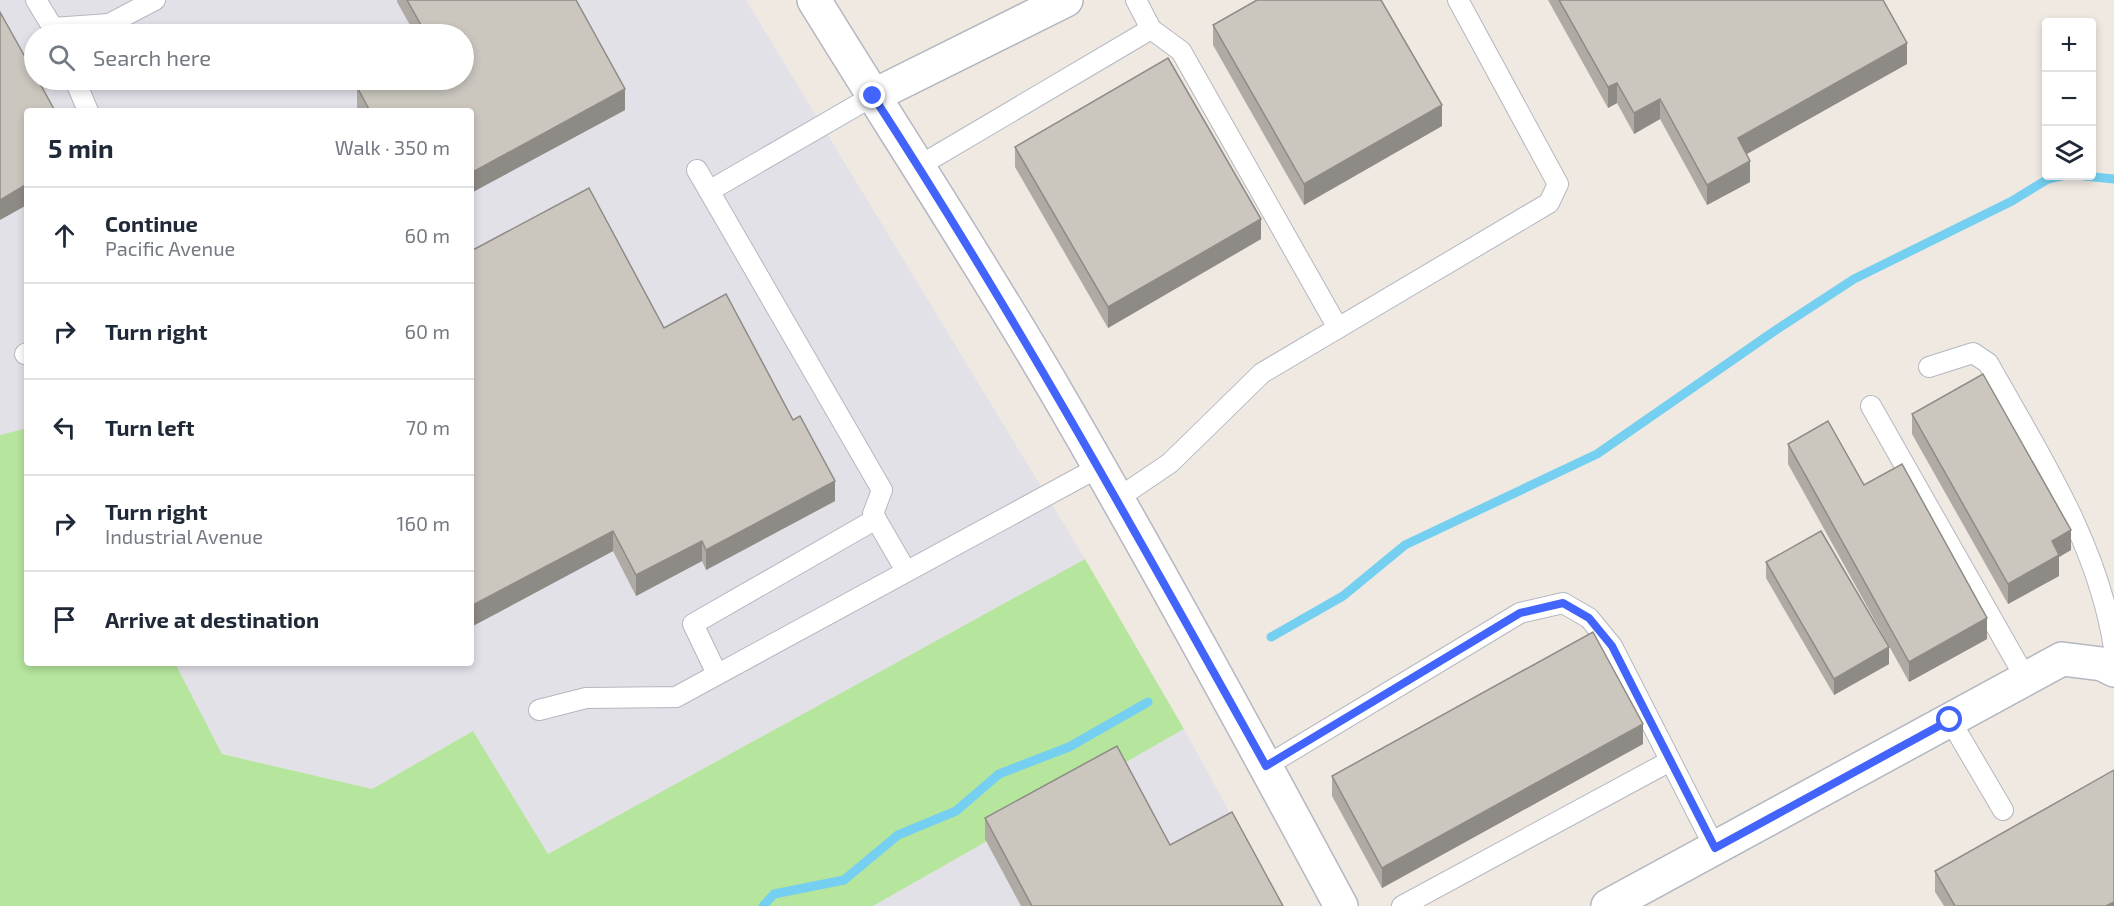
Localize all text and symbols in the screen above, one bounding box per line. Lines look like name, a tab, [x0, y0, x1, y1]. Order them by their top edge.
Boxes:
map controls	[2042, 18, 2096, 180]
button: +	[2042, 18, 2096, 72]
search box	[24, 24, 474, 90]
icon: search	[45, 41, 78, 74]
text: Search here	[93, 44, 211, 70]
button: −	[2042, 72, 2096, 126]
route end	[859, 82, 885, 108]
button: layers	[2042, 126, 2096, 180]
text: 5 min	[48, 132, 114, 163]
text: Walk · 350 m	[335, 135, 450, 159]
text: Continue	[105, 210, 198, 236]
icon: ahead	[48, 219, 81, 252]
text: 60 m	[405, 223, 450, 247]
text: Pacific Avenue	[105, 236, 235, 260]
icon: right	[48, 315, 81, 348]
text: Turn right	[105, 318, 207, 344]
text: 60 m	[405, 319, 450, 343]
icon: left	[48, 411, 81, 444]
text: Turn left	[105, 414, 194, 440]
text: 70 m	[406, 415, 450, 439]
text: Turn right	[105, 498, 207, 524]
icon: right	[48, 507, 81, 540]
text: 160 m	[397, 511, 450, 535]
text: Industrial Avenue	[105, 524, 263, 548]
icon: arrive	[48, 603, 81, 636]
text: Arrive at destination	[105, 606, 319, 632]
route start	[1936, 706, 1962, 732]

